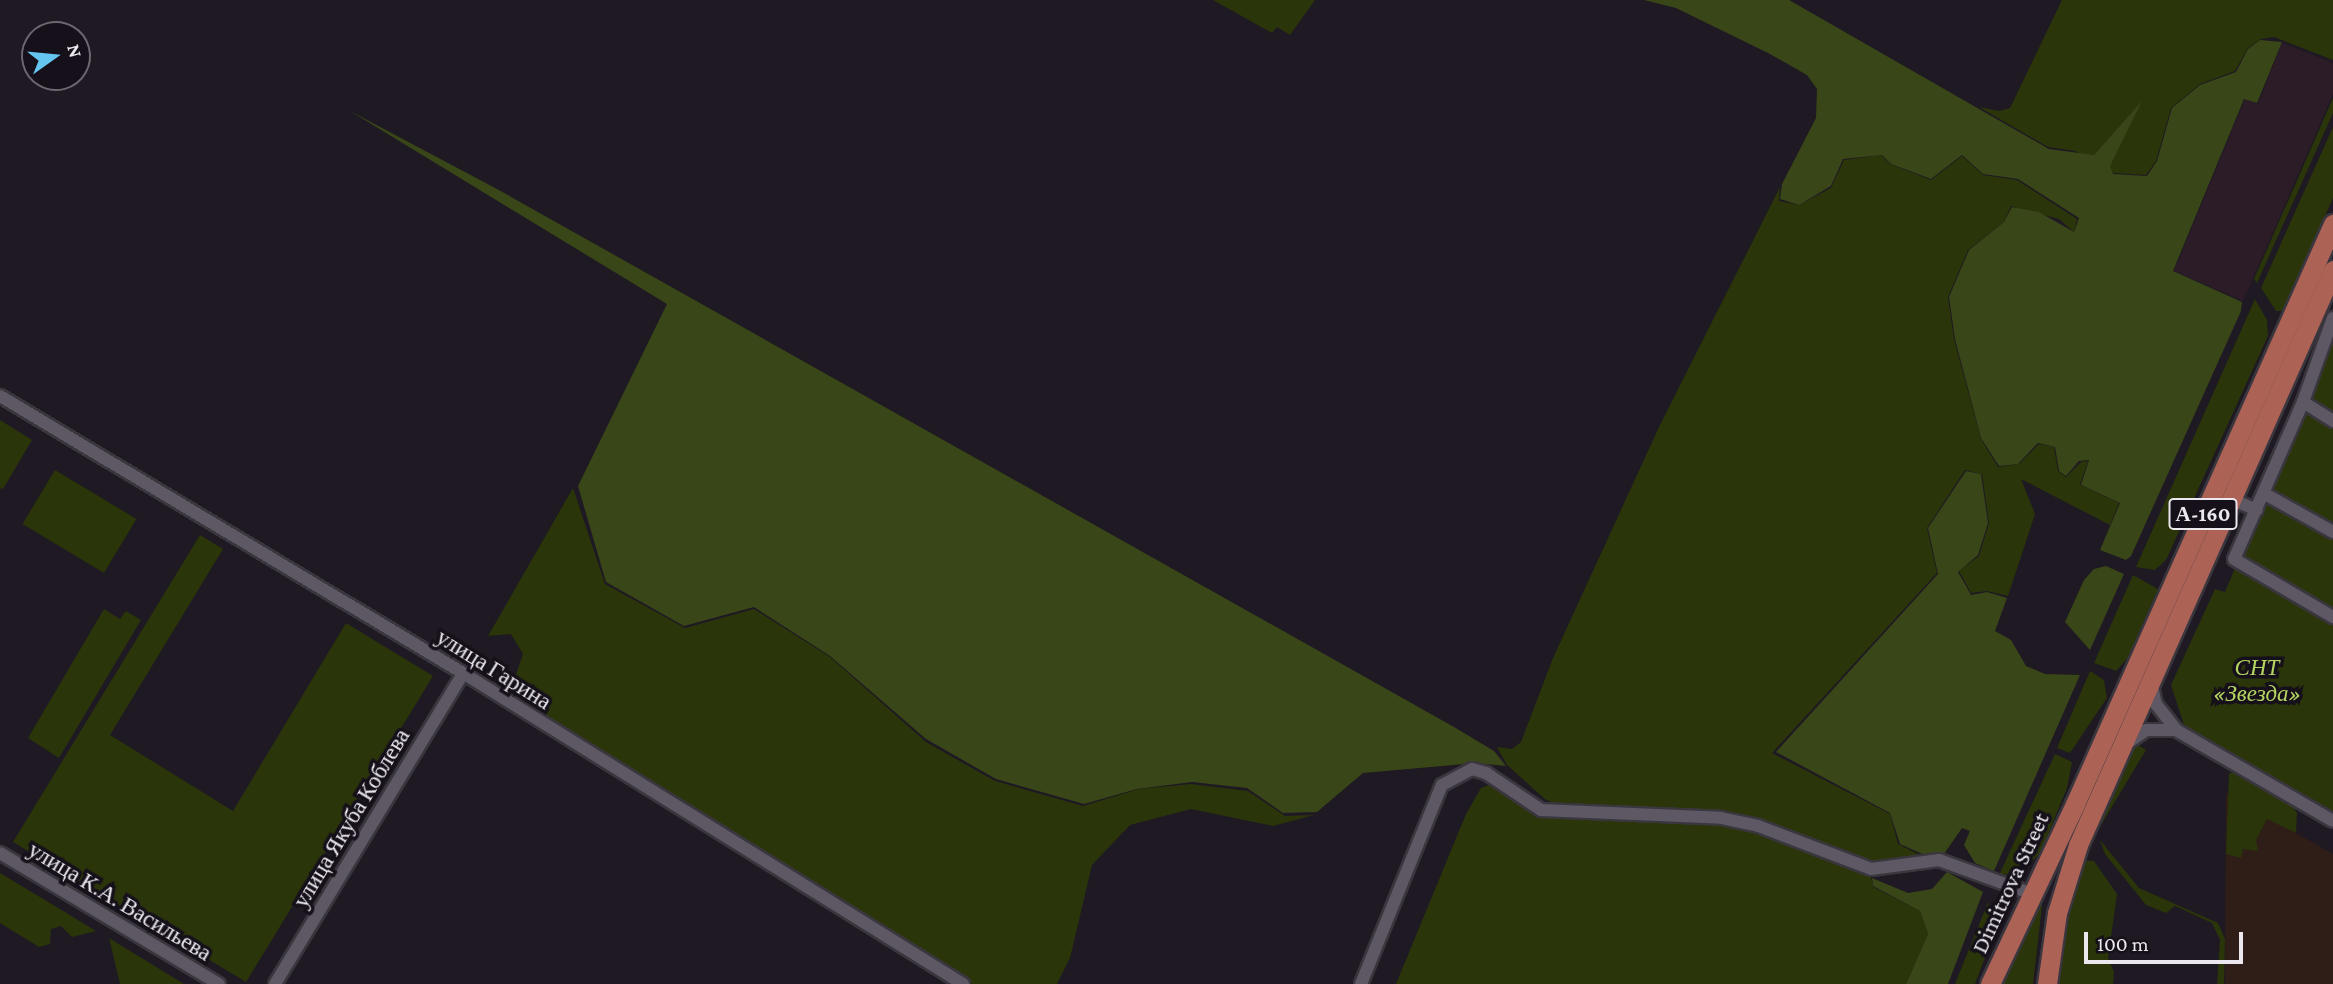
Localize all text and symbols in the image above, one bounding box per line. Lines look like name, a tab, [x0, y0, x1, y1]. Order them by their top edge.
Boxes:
north arrow	[21, 21, 91, 91]
text: N	[63, 42, 87, 60]
road number: А-160	[2168, 496, 2238, 532]
street label: улица Гарина	[431, 623, 557, 715]
park label: СНТ «Звезда»	[2213, 653, 2301, 707]
street label: улица Якуба Коблева	[287, 723, 415, 913]
street label: Dimitrova Street	[1965, 808, 2055, 958]
street label: улица К.А. Васильева	[23, 835, 217, 967]
scale bar	[2088, 918, 2247, 962]
text: 100 m	[2097, 932, 2149, 956]

